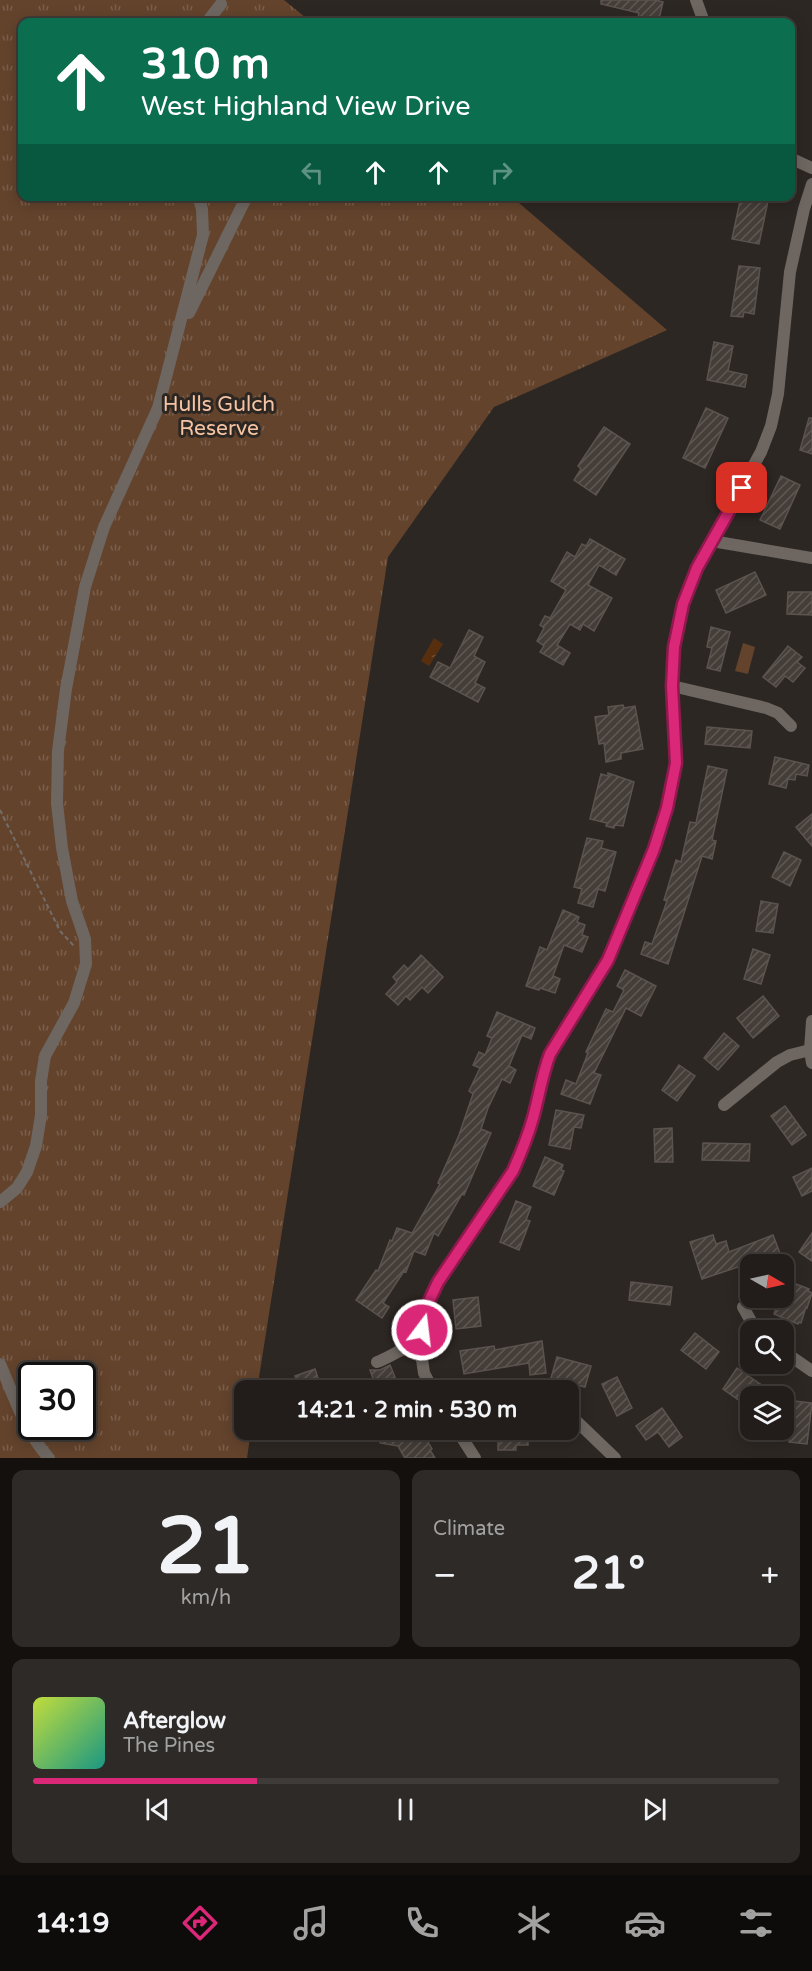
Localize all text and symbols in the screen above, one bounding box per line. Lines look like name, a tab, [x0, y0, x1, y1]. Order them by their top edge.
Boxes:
text: 310 m	[141, 39, 270, 90]
icon: ahead	[42, 42, 120, 120]
text: West Highland View Drive	[141, 90, 471, 123]
icon: left	[296, 156, 329, 189]
icon: ahead	[359, 156, 392, 189]
icon: ahead	[422, 156, 455, 189]
icon: right	[485, 156, 518, 189]
park label: Hulls Gulch Reserve	[163, 392, 275, 441]
pin	[716, 462, 767, 513]
icon: arrive	[725, 471, 758, 504]
north arrow	[740, 1254, 794, 1308]
map controls	[740, 1254, 794, 1440]
position arrow	[390, 1298, 454, 1362]
button: search	[740, 1320, 794, 1374]
speed limit sign: 30	[18, 1362, 96, 1440]
button: layers	[740, 1386, 794, 1440]
text: 14:21 · 2 min · 530 m	[296, 1397, 517, 1423]
text: 21	[157, 1500, 255, 1594]
text: Climate	[433, 1517, 505, 1541]
text: 21°	[572, 1547, 645, 1601]
text: −	[433, 1556, 457, 1595]
text: +	[760, 1556, 779, 1595]
text: km/h	[181, 1586, 231, 1610]
text: Afterglow	[123, 1708, 226, 1734]
text: The Pines	[123, 1734, 215, 1758]
icon: previous	[141, 1793, 174, 1826]
icon: pause	[389, 1793, 422, 1826]
icon: next	[638, 1793, 671, 1826]
icon: directions	[179, 1902, 221, 1944]
icon: music	[290, 1902, 332, 1944]
icon: phone	[401, 1902, 443, 1944]
icon: climate	[513, 1902, 555, 1944]
icon: car	[624, 1902, 666, 1944]
icon: filters	[735, 1902, 777, 1944]
text: 14:19	[35, 1907, 110, 1940]

